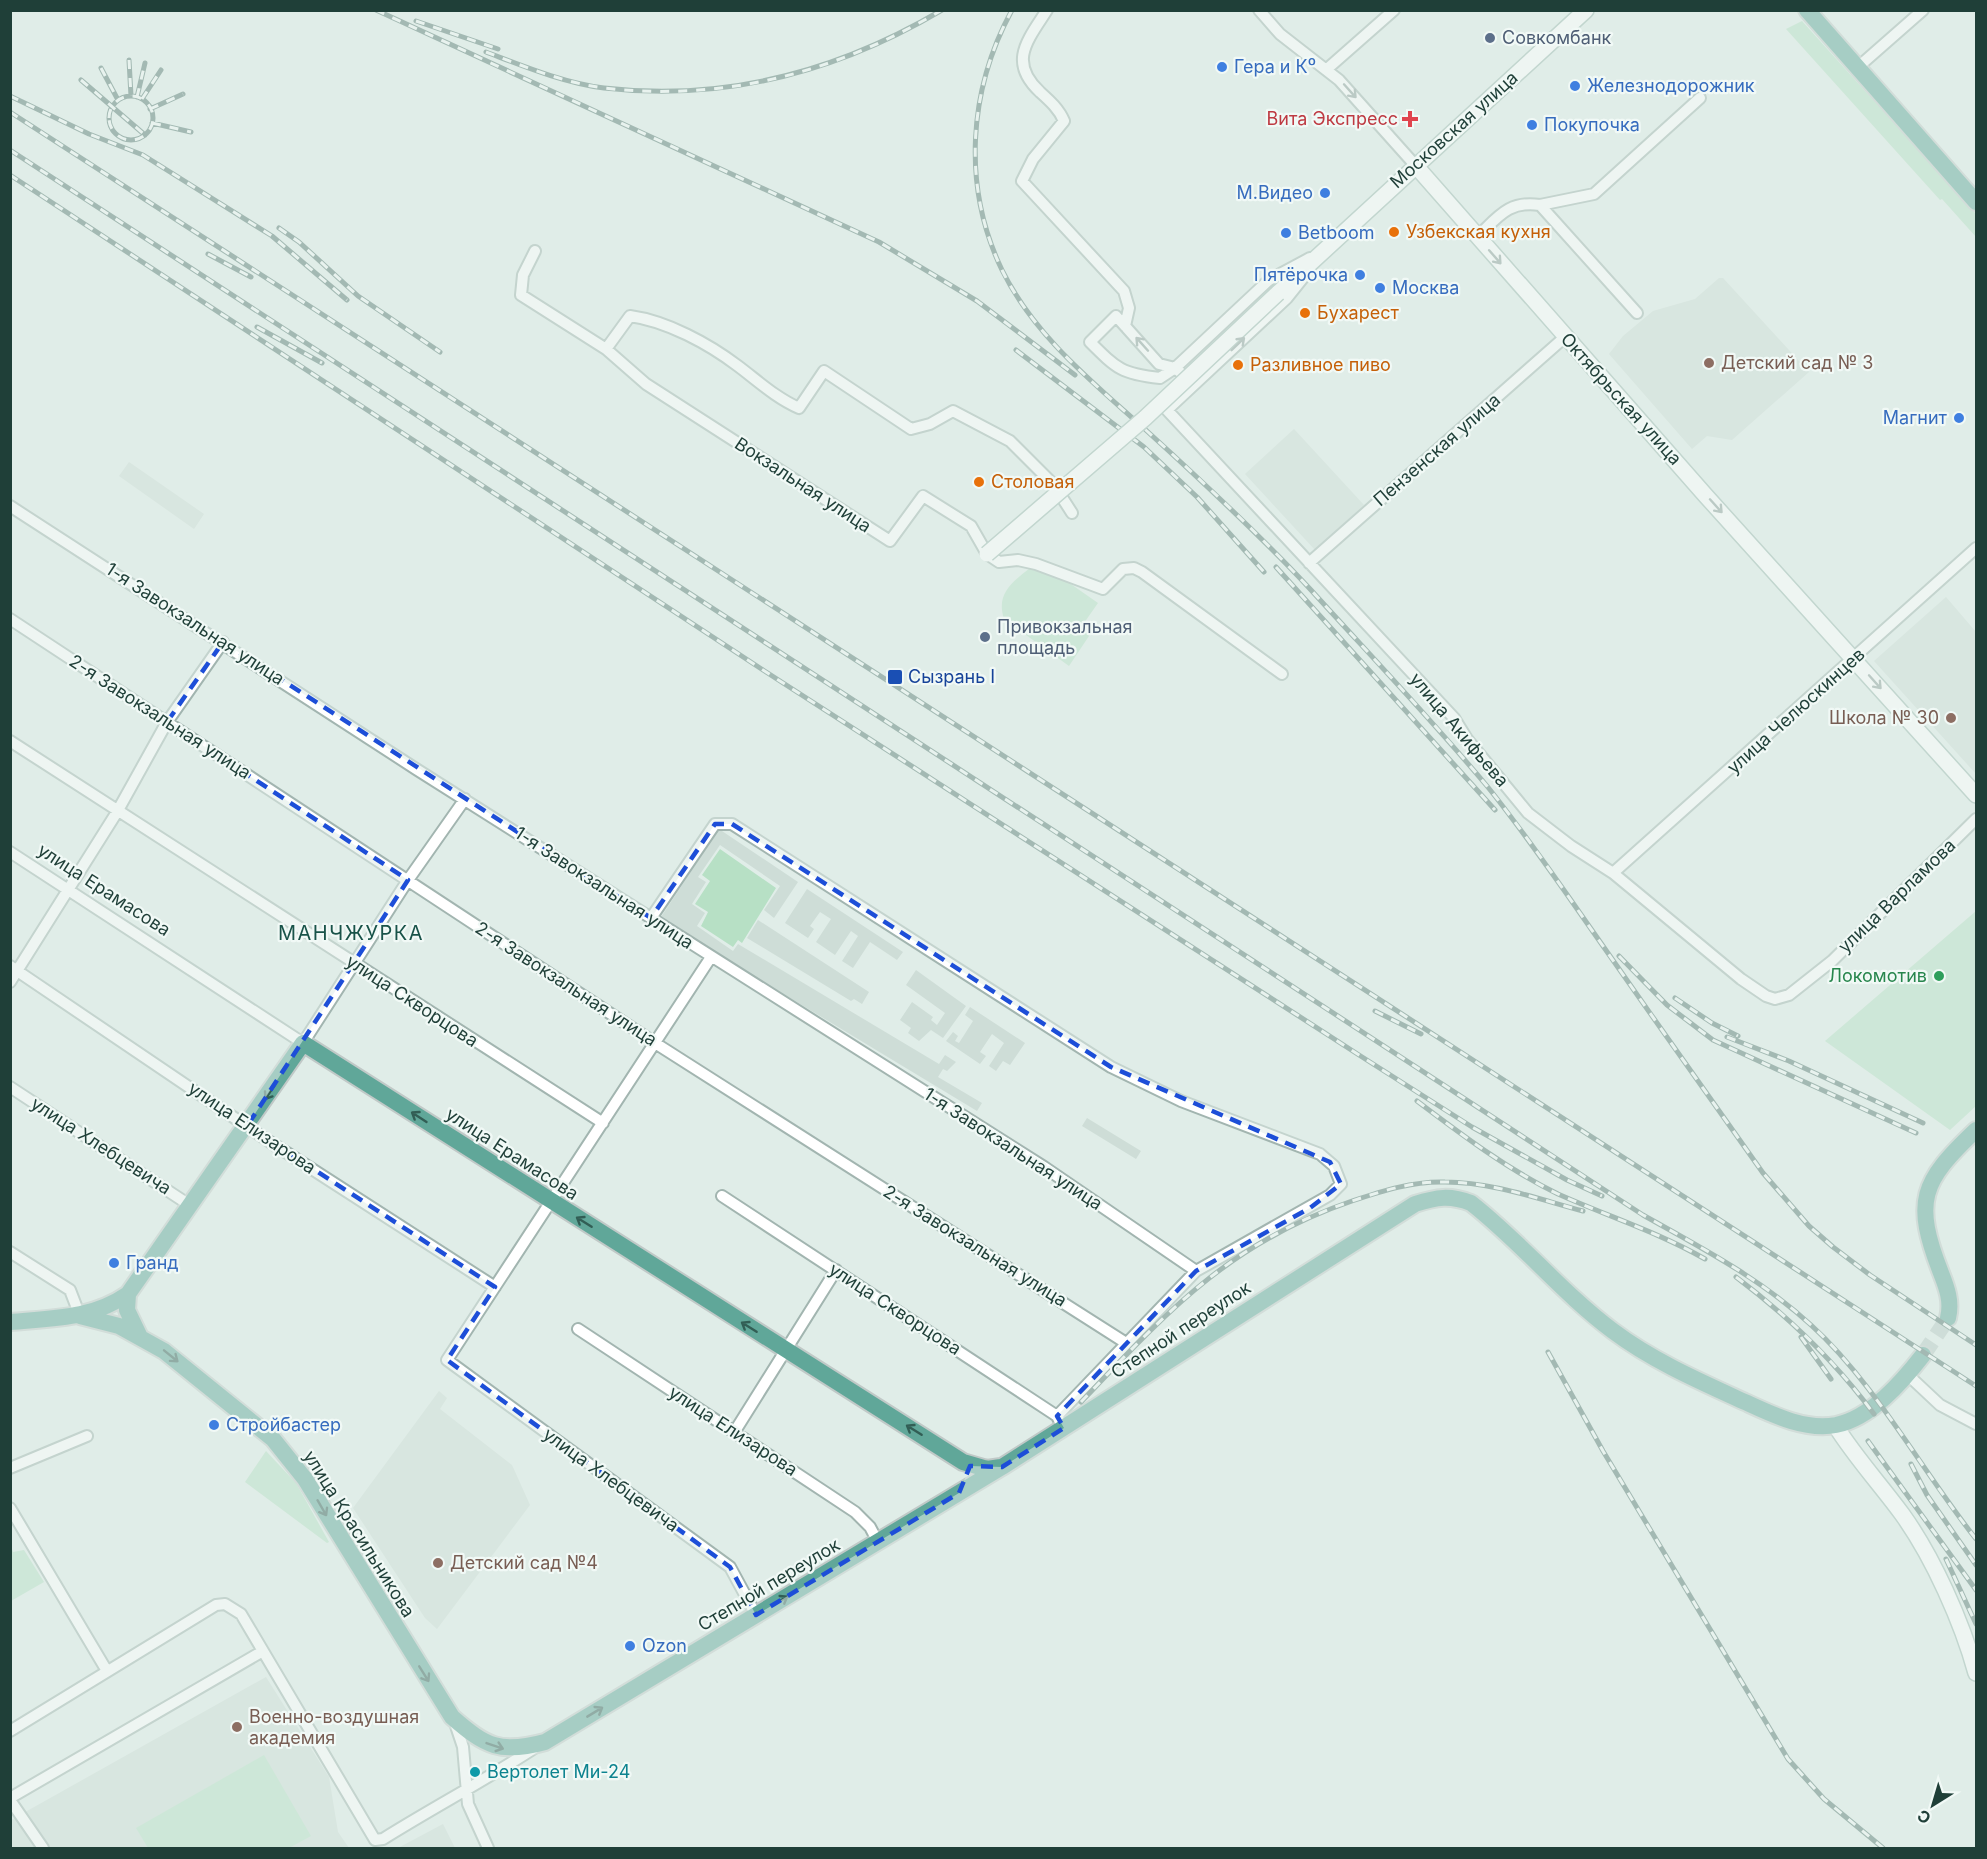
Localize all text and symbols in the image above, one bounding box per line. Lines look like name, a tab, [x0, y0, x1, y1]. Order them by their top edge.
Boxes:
place label: Совкомбанк	[1502, 27, 1612, 48]
marker: Совкомбанк	[1483, 31, 1497, 45]
place label: Гера и К⁰	[1234, 56, 1316, 77]
marker: Гера и К⁰	[1215, 60, 1229, 74]
street label: Московская улица	[1386, 67, 1522, 192]
place label: Железнодорожник	[1587, 75, 1755, 96]
marker: Железнодорожник	[1568, 79, 1582, 93]
one-way arrow	[1343, 83, 1357, 98]
place label: Вита Экспресс	[1267, 108, 1398, 129]
marker: Вита Экспресс	[1403, 112, 1417, 126]
place label: Покупочка	[1544, 114, 1640, 135]
marker: Покупочка	[1525, 118, 1539, 132]
place label: М.Видео	[1237, 182, 1313, 203]
marker: М.Видео	[1318, 186, 1332, 200]
place label: Узбекская кухня	[1406, 221, 1551, 242]
place label: Betboom	[1298, 222, 1375, 243]
marker: Узбекская кухня	[1387, 225, 1401, 239]
marker: Betboom	[1279, 226, 1293, 240]
one-way arrow	[1488, 249, 1502, 264]
place label: Пятёрочка	[1254, 264, 1348, 285]
marker: Пятёрочка	[1353, 268, 1367, 282]
place label: Москва	[1392, 277, 1459, 298]
marker: Москва	[1373, 281, 1387, 295]
place label: Бухарест	[1317, 302, 1399, 323]
marker: Бухарест	[1298, 306, 1312, 320]
street label: Октябрьская улица	[1557, 328, 1686, 469]
one-way arrow	[1135, 337, 1149, 352]
one-way arrow	[1231, 337, 1246, 352]
place label: Детский сад № 3	[1721, 352, 1874, 373]
place label: Разливное пиво	[1250, 354, 1391, 375]
marker: Детский сад № 3	[1702, 356, 1716, 370]
marker: Разливное пиво	[1231, 358, 1245, 372]
street label: Пензенская улица	[1369, 389, 1504, 510]
place label: Магнит	[1883, 407, 1948, 428]
marker: Магнит	[1952, 411, 1966, 425]
street label: Вокзальная улица	[731, 433, 875, 536]
place label: Столовая	[991, 471, 1074, 492]
marker: Столовая	[972, 475, 986, 489]
one-way arrow	[1709, 499, 1723, 514]
street label: 1-я Завокзальная улица	[102, 558, 288, 689]
place label: Привокзальная площадь	[997, 616, 1133, 658]
marker: Привокзальная площадь	[978, 630, 992, 644]
street label: улица Челюскинцев	[1723, 643, 1869, 778]
street label: 2-я Завокзальная улица	[66, 650, 255, 783]
place label: Сызрань I	[908, 666, 995, 687]
marker: Сызрань I	[886, 668, 904, 686]
street label: улица Акифьева	[1406, 668, 1513, 791]
one-way arrow	[1868, 674, 1882, 689]
place label: Школа № 30	[1829, 707, 1939, 728]
marker: Школа № 30	[1944, 711, 1958, 725]
street label: 1-я Завокзальная улица	[511, 822, 697, 953]
street label: улица Варламова	[1834, 834, 1960, 957]
street label: улица Ерамасова	[34, 839, 174, 940]
street label: 2-я Завокзальная улица	[472, 917, 661, 1050]
district label: МАНЧЖУРКА	[278, 921, 424, 945]
street label: улица Скворцова	[342, 950, 482, 1051]
place label: Локомотив	[1828, 965, 1927, 986]
marker: Локомотив	[1932, 969, 1946, 983]
street label: улица Елизарова	[185, 1077, 320, 1178]
one-way arrow	[264, 1083, 276, 1100]
street label: 1-я Завокзальная улица	[920, 1083, 1106, 1214]
street label: улица Хлебцевича	[27, 1093, 175, 1199]
street label: улица Ерамасова	[442, 1103, 582, 1204]
one-way arrow	[411, 1111, 428, 1124]
street label: 2-я Завокзальная улица	[880, 1180, 1071, 1311]
one-way arrow	[576, 1216, 593, 1228]
place label: Гранд	[126, 1252, 179, 1273]
marker: Гранд	[107, 1256, 121, 1270]
street label: улица Скворцова	[825, 1258, 965, 1359]
street label: Степной переулок	[1107, 1277, 1255, 1382]
one-way arrow	[740, 1320, 757, 1333]
one-way arrow	[162, 1350, 178, 1363]
street label: улица Елизарова	[665, 1381, 802, 1480]
place label: Стройбастер	[226, 1414, 341, 1435]
marker: Стройбастер	[207, 1418, 221, 1432]
street label: улица Хлебцевича	[539, 1423, 683, 1536]
one-way arrow	[906, 1424, 923, 1436]
street label: улица Красильникова	[299, 1446, 419, 1621]
one-way arrow	[316, 1499, 328, 1516]
street label: Степной переулок	[694, 1534, 844, 1635]
place label: Детский сад №4	[450, 1552, 598, 1573]
marker: Детский сад №4	[431, 1556, 445, 1570]
one-way arrow	[771, 1595, 788, 1607]
place label: Ozon	[642, 1635, 687, 1656]
marker: Ozon	[623, 1639, 637, 1653]
one-way arrow	[418, 1665, 430, 1682]
place label: Военно-воздушная академия	[249, 1706, 419, 1748]
one-way arrow	[586, 1706, 603, 1718]
marker: Военно-воздушная академия	[230, 1720, 244, 1734]
one-way arrow	[485, 1741, 504, 1752]
place label: Вертолет Ми-24	[487, 1761, 630, 1782]
marker: Вертолет Ми-24	[468, 1765, 482, 1779]
north arrow	[1903, 1775, 1963, 1835]
text: С	[1913, 1805, 1935, 1829]

